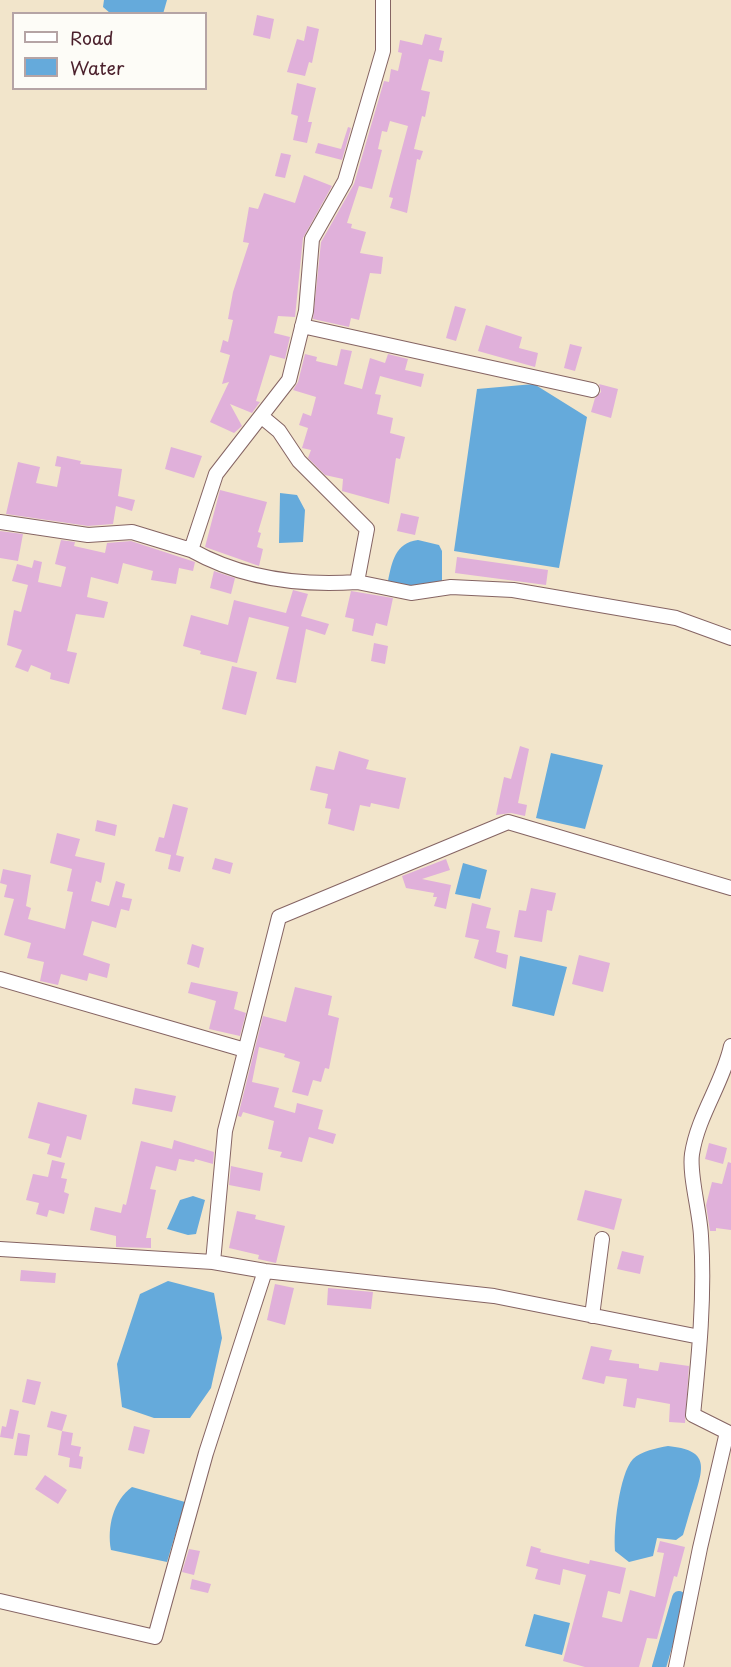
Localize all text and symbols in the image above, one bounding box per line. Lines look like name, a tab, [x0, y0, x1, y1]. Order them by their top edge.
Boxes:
legend	[12, 12, 207, 90]
text: Road	[70, 24, 114, 51]
text: Water	[70, 54, 124, 81]

